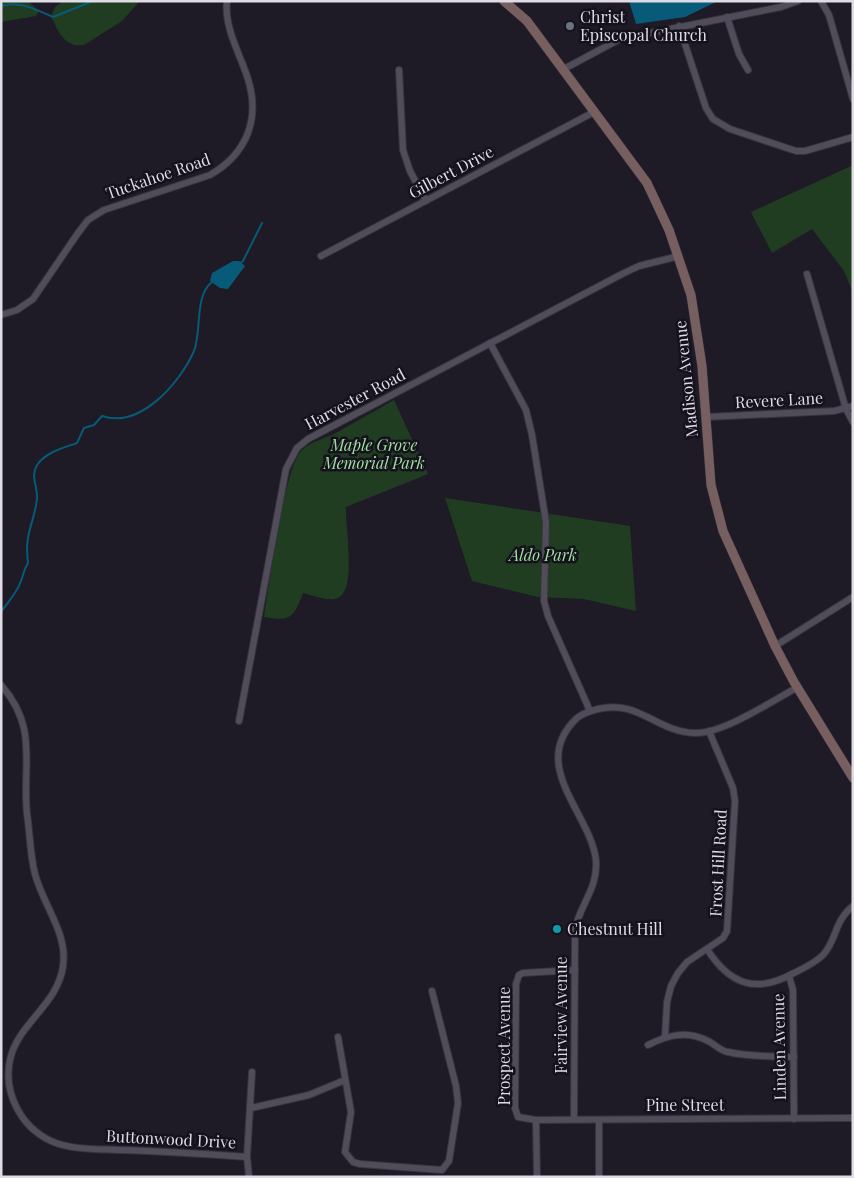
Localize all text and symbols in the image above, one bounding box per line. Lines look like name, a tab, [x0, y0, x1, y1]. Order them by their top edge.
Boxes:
place label: Christ Episcopal Church	[580, 6, 708, 45]
marker: Christ Episcopal Church	[564, 20, 576, 32]
street label: Gilbert Drive	[405, 140, 497, 203]
street label: Tuckahoe Road	[103, 148, 213, 203]
street label: Madison Avenue	[669, 320, 702, 439]
street label: Harvester Road	[301, 363, 409, 434]
street label: Revere Lane	[734, 387, 824, 412]
park label: Maple Grove Memorial Park	[322, 434, 425, 473]
park label: Aldo Park	[507, 544, 577, 565]
street label: Frost Hill Road	[704, 809, 731, 917]
place label: Chestnut Hill	[567, 918, 663, 939]
marker: Chestnut Hill	[551, 923, 563, 935]
street label: Fairview Avenue	[550, 956, 571, 1074]
street label: Prospect Avenue	[493, 987, 514, 1105]
street label: Linden Avenue	[767, 993, 790, 1101]
street label: Pine Street	[646, 1094, 725, 1115]
street label: Buttonwood Drive	[105, 1125, 237, 1152]

